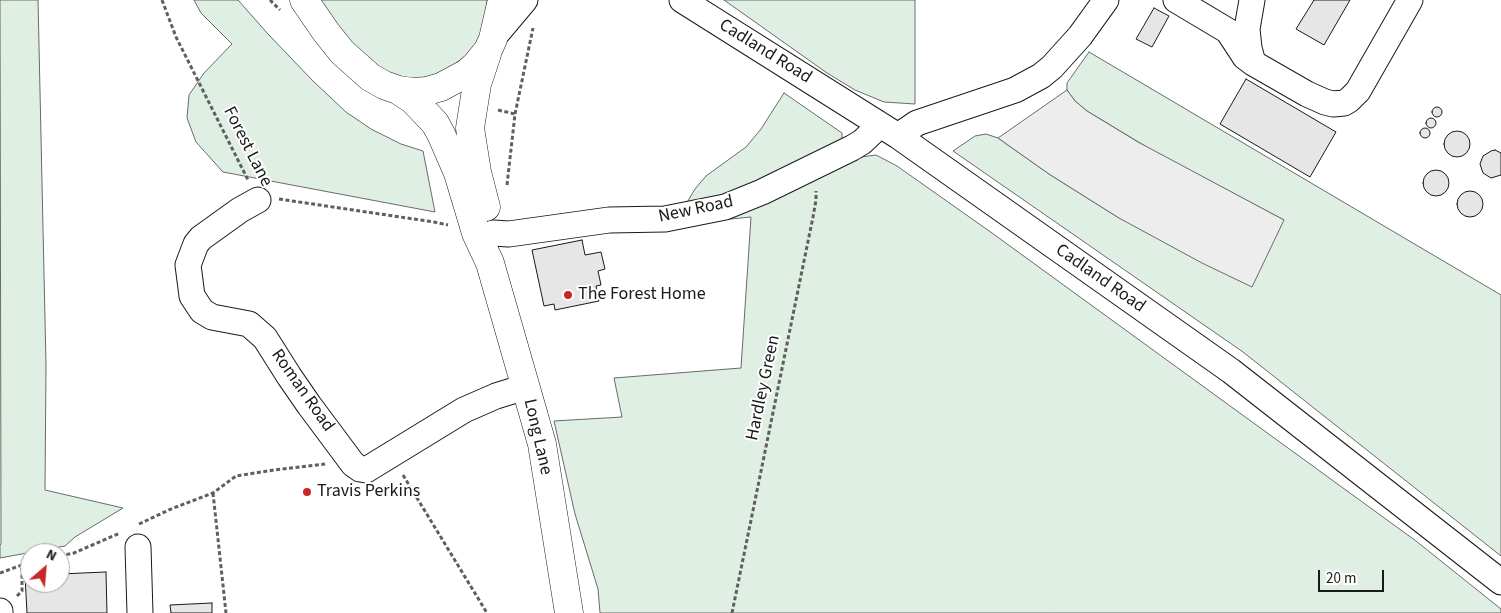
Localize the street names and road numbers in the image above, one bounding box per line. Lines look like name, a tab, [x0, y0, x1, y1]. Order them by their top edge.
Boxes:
street label: Cadland Road	[715, 15, 815, 89]
street label: Forest Lane	[218, 103, 276, 191]
street label: New Road	[657, 192, 735, 228]
street label: Cadland Road	[1051, 240, 1149, 318]
street label: Hardley Green	[742, 333, 786, 443]
street label: Roman Road	[266, 346, 338, 436]
street label: Long Lane	[518, 397, 556, 477]

